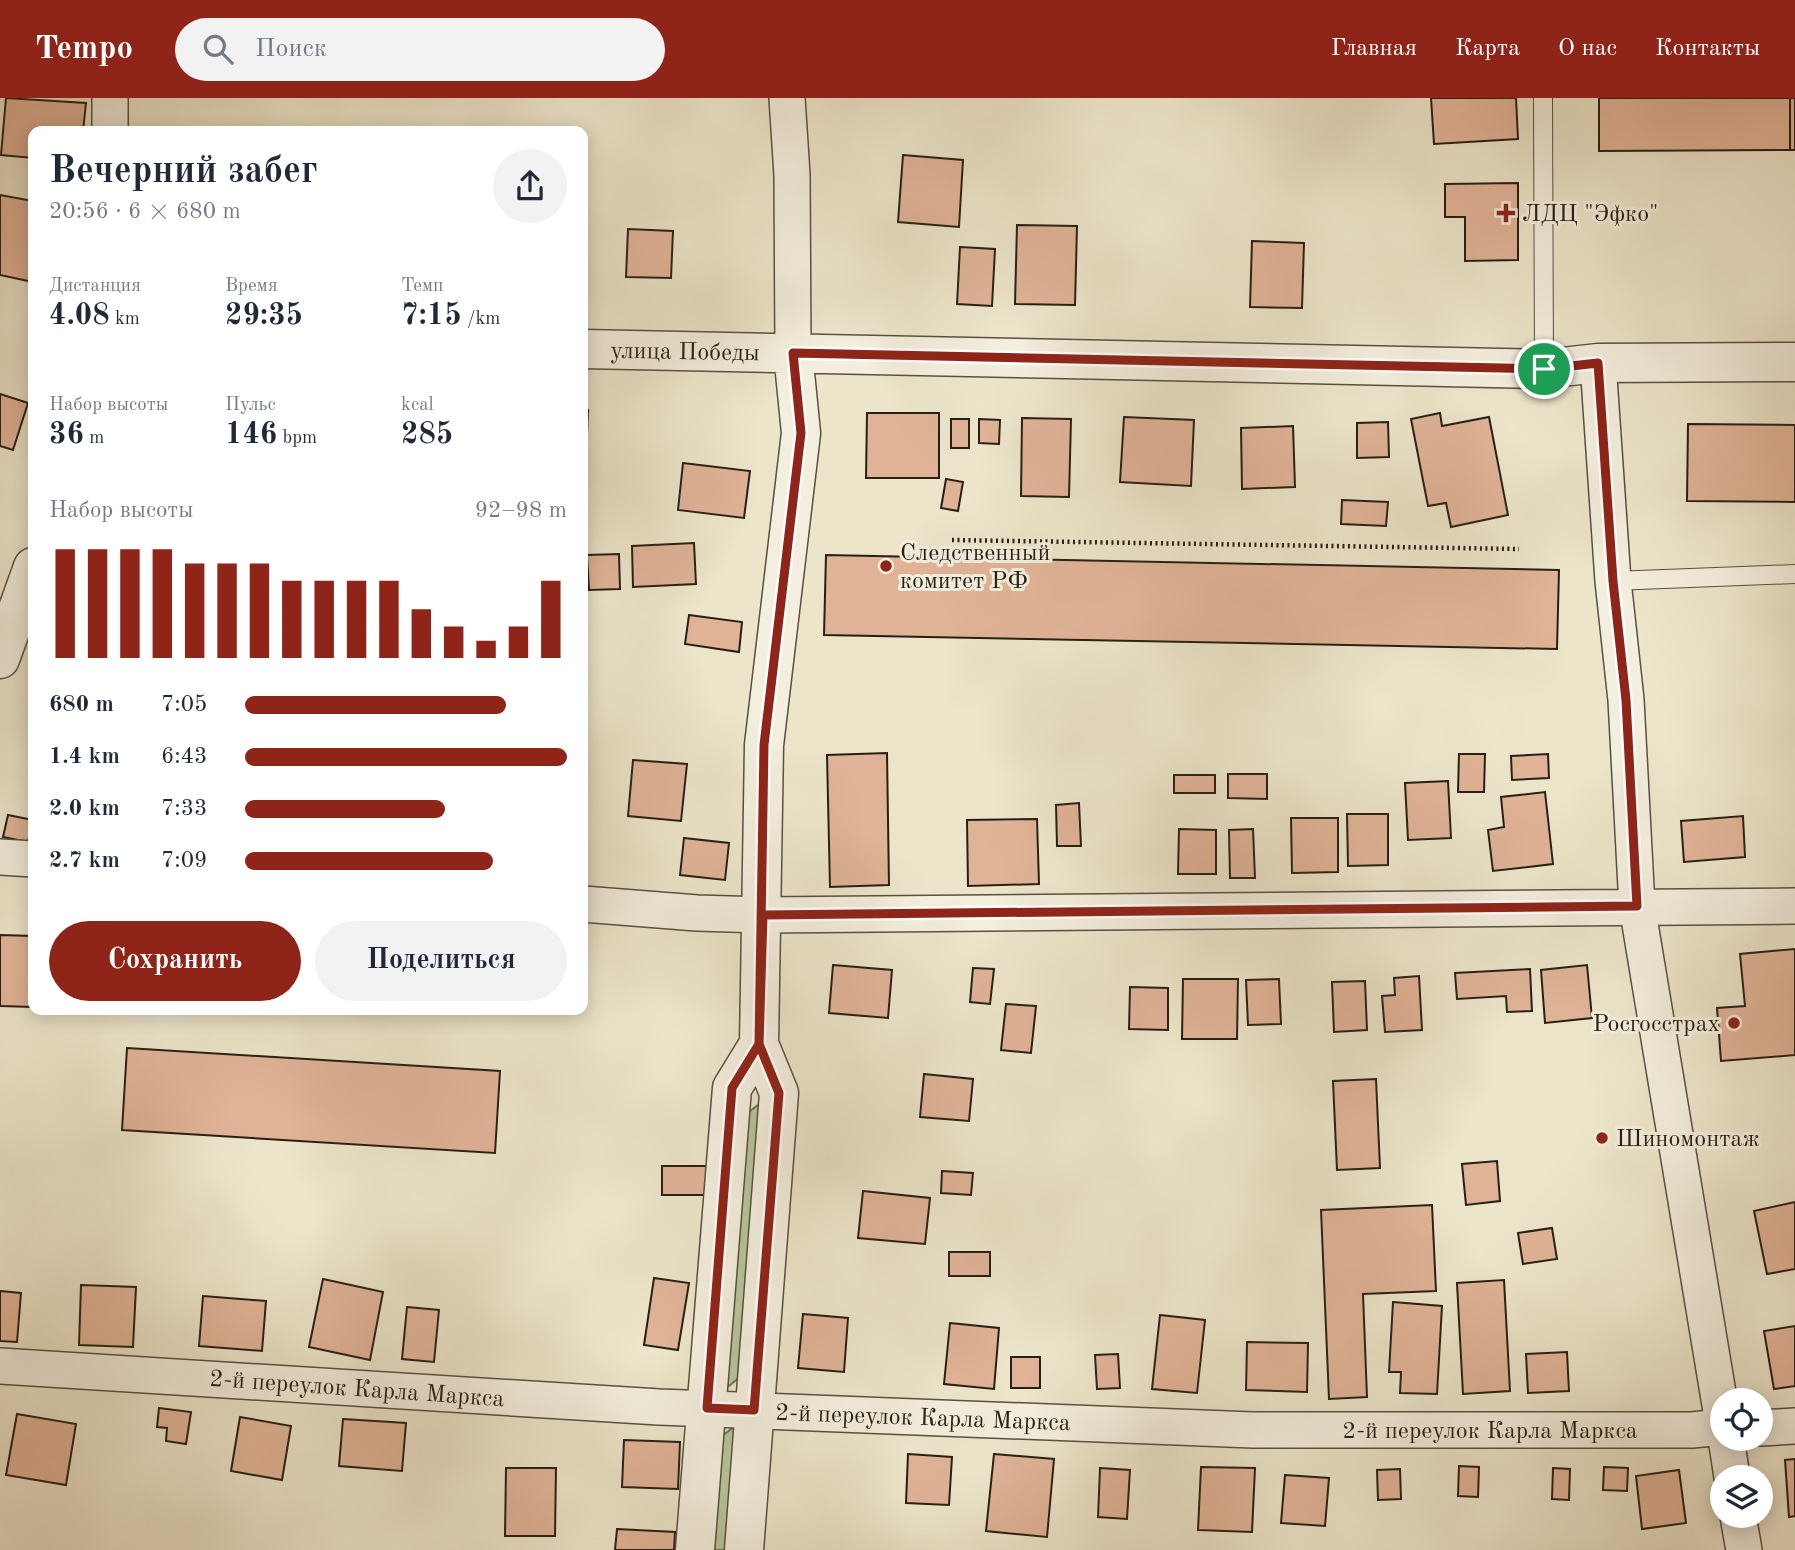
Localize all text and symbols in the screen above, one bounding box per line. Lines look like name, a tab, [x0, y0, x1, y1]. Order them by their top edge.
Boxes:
search box	[175, 18, 665, 81]
icon: search	[199, 30, 237, 68]
text: Tempo	[35, 33, 133, 66]
text: Поиск	[255, 36, 327, 62]
text: Главная	[1331, 37, 1417, 61]
text: Карта	[1455, 37, 1520, 61]
text: О нас	[1558, 37, 1617, 61]
text: Контакты	[1655, 37, 1760, 61]
button: share	[493, 149, 567, 223]
text: Вечерний забег	[49, 153, 318, 191]
text: 20:56 · 6 × 680 m	[49, 200, 241, 223]
marker: ЛДЦ "Эфко"	[1496, 203, 1516, 223]
place label: ЛДЦ "Эфко"	[1522, 203, 1659, 227]
text: Дистанция	[49, 277, 141, 296]
text: Время	[225, 277, 278, 296]
text: Темп	[401, 277, 443, 296]
text: 4.08	[49, 301, 110, 331]
text: 29:35	[225, 301, 303, 331]
text: 7:15	[401, 301, 462, 331]
text: km	[110, 310, 140, 329]
text: /km	[462, 310, 500, 329]
pin	[1514, 339, 1574, 399]
street label: улица Победы	[610, 340, 760, 366]
icon: arrive	[1525, 350, 1563, 388]
text: Набор высоты	[49, 396, 168, 415]
text: Пульс	[225, 396, 276, 415]
text: kcal	[401, 396, 434, 415]
text: 36	[49, 420, 84, 450]
text: 146	[225, 420, 277, 450]
text: 285	[401, 420, 453, 450]
text: m	[84, 429, 104, 448]
text: bpm	[277, 429, 317, 448]
text: Набор высоты	[49, 499, 193, 522]
text: 92–98 m	[475, 499, 567, 522]
place label: Следственный комитет РФ	[900, 542, 1050, 594]
marker: Следственный комитет РФ	[878, 558, 894, 574]
text: 680 m	[49, 693, 114, 716]
text: 7:05	[161, 693, 207, 716]
text: 1.4 km	[49, 745, 120, 768]
text: 6:43	[161, 745, 207, 768]
text: 2.0 km	[49, 797, 120, 820]
text: 7:33	[161, 797, 207, 820]
text: 2.7 km	[49, 849, 120, 872]
text: 7:09	[161, 849, 207, 872]
button: Сохранить	[49, 921, 301, 1001]
button: Поделиться	[315, 921, 567, 1001]
place label: Росгосстрах	[1593, 1013, 1720, 1037]
marker: Росгосстрах	[1726, 1015, 1742, 1031]
place label: Шиномонтаж	[1616, 1128, 1760, 1152]
marker: Шиномонтаж	[1594, 1130, 1610, 1146]
street label: 2-й переулок Карла Маркса	[209, 1368, 505, 1412]
map controls	[1710, 1388, 1773, 1528]
button: locate	[1710, 1388, 1773, 1451]
street label: 2-й переулок Карла Маркса	[775, 1402, 1071, 1436]
street label: 2-й переулок Карла Маркса	[1342, 1420, 1638, 1444]
button: layers	[1710, 1465, 1773, 1528]

